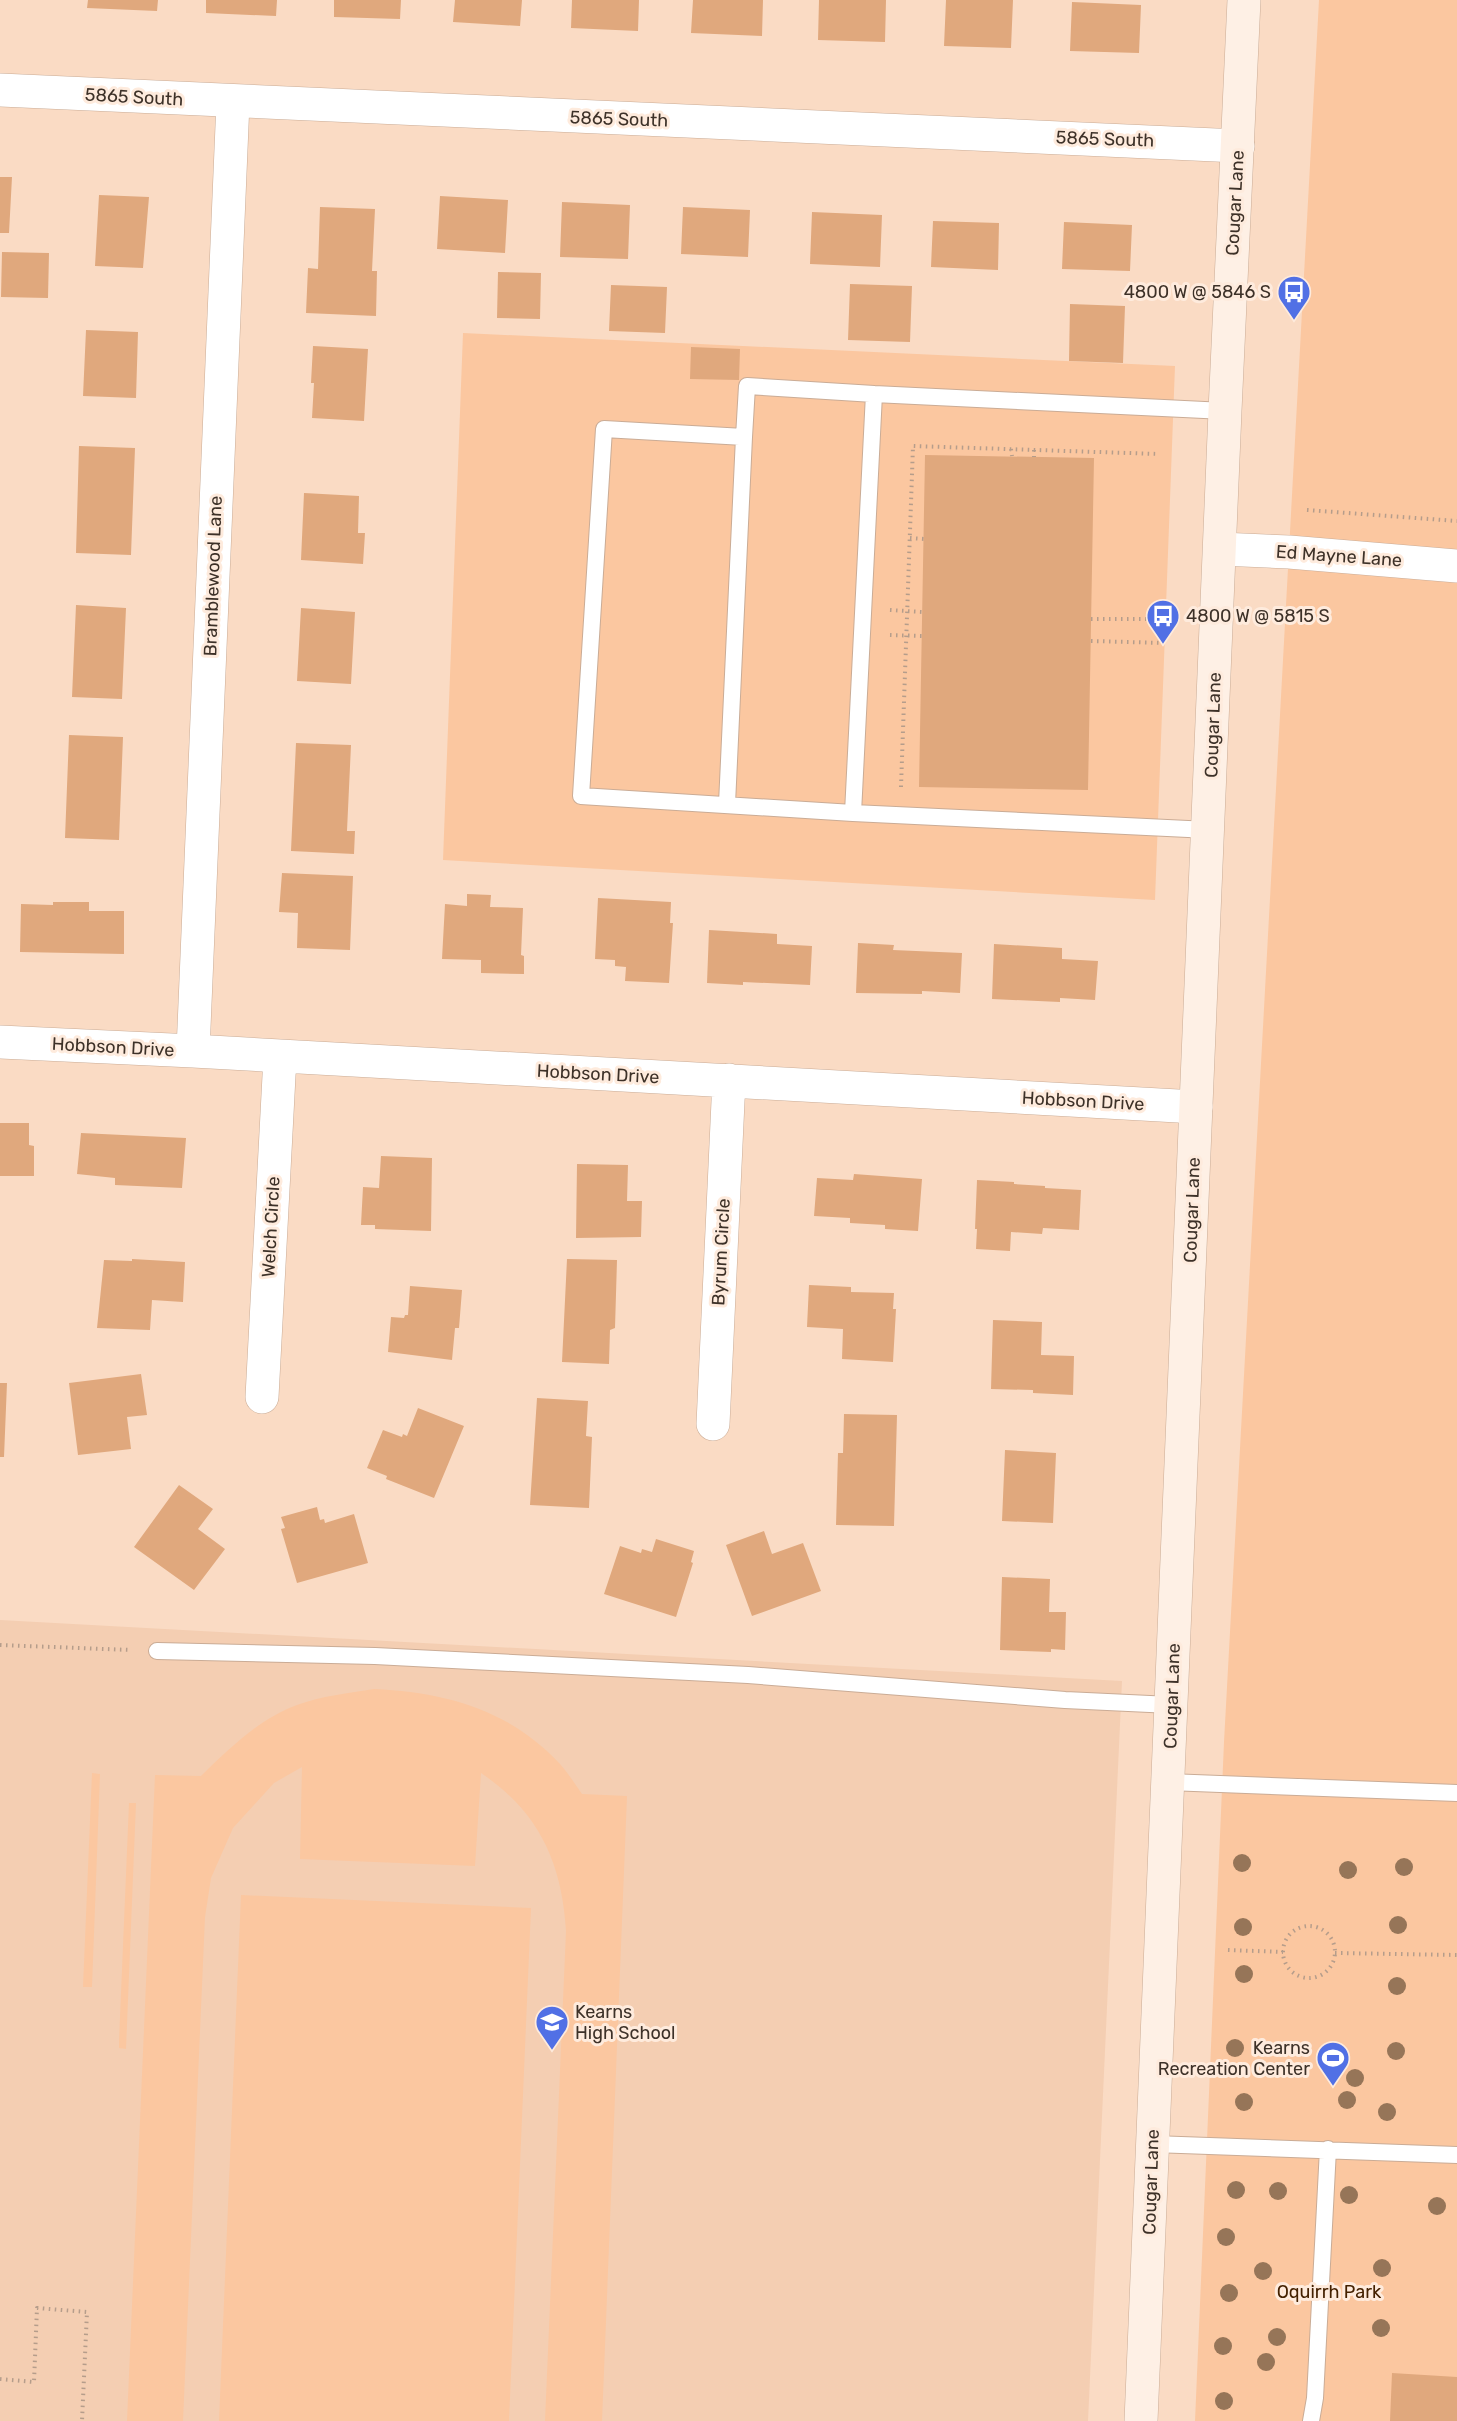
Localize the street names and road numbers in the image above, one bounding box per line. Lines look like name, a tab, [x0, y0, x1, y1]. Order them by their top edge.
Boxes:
street label: 5865 South	[84, 83, 184, 111]
street label: 5865 South	[569, 106, 669, 132]
street label: 5865 South	[1055, 126, 1155, 152]
street label: Cougar Lane	[1221, 150, 1249, 256]
street label: Bramblewood Lane	[199, 495, 227, 657]
street label: Ed Mayne Lane	[1275, 541, 1403, 571]
street label: Cougar Lane	[1200, 672, 1226, 778]
street label: Hobbson Drive	[51, 1033, 175, 1061]
street label: Hobbson Drive	[536, 1060, 660, 1088]
street label: Hobbson Drive	[1021, 1087, 1145, 1115]
street label: Cougar Lane	[1179, 1157, 1205, 1263]
street label: Welch Circle	[257, 1176, 285, 1278]
street label: Byrum Circle	[707, 1198, 735, 1306]
street label: Cougar Lane	[1159, 1643, 1185, 1749]
street label: Cougar Lane	[1138, 2129, 1164, 2235]

